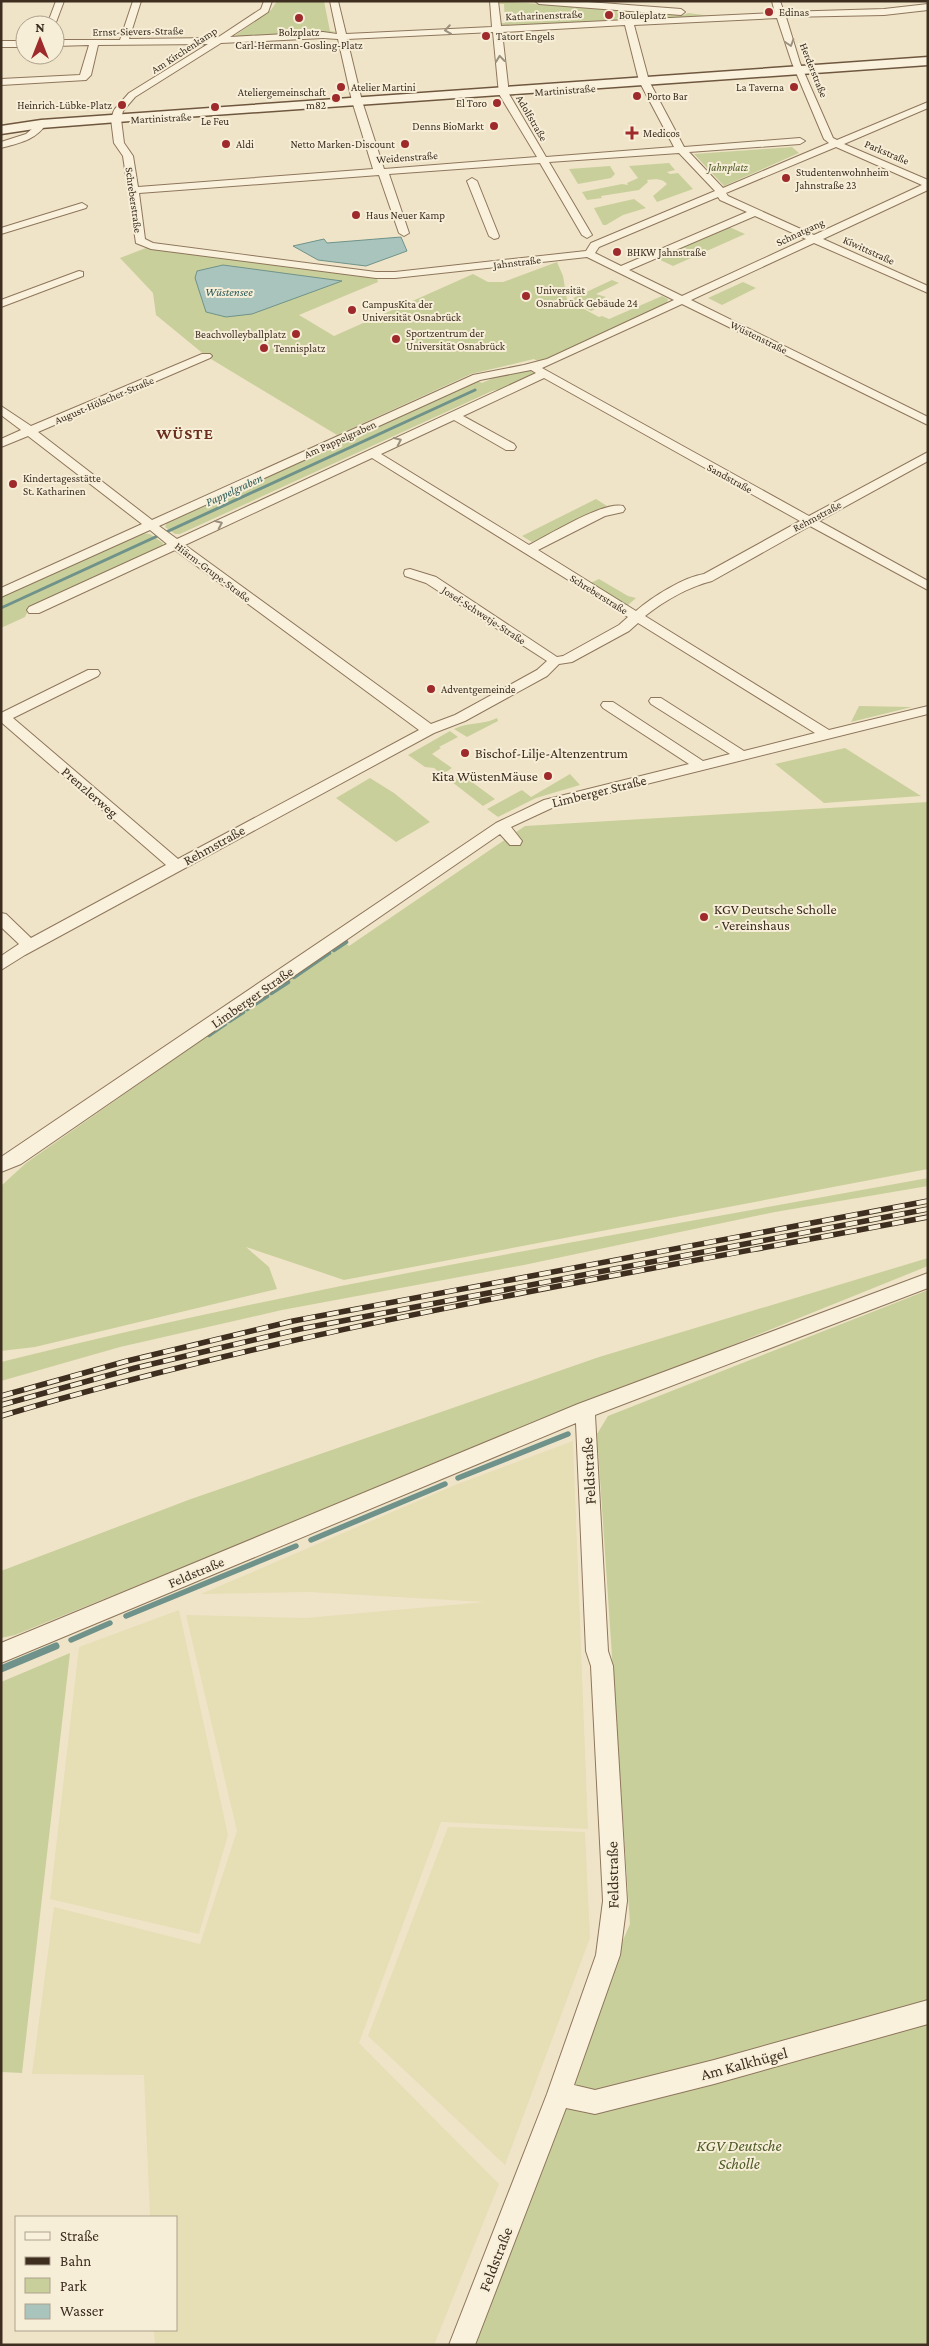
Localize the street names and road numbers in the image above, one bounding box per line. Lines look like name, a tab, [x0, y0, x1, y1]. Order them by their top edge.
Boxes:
street label: Katharinenstraße	[505, 8, 583, 22]
street label: Ernst-Sievers-Straße	[92, 24, 184, 38]
street label: Am Kirchenkamp	[149, 24, 220, 77]
street label: Herderstraße	[798, 41, 830, 99]
street label: Martinistraße	[534, 82, 596, 98]
street label: Adolfstraße	[514, 93, 550, 143]
street label: Martinistraße	[130, 110, 192, 126]
street label: Parkstraße	[863, 137, 911, 167]
street label: Weidenstraße	[376, 149, 438, 165]
street label: Schreberstraße	[123, 166, 145, 234]
street label: Schnatgang	[774, 215, 827, 249]
street label: Kiwittstraße	[841, 233, 897, 267]
street label: Jahnstraße	[492, 253, 542, 272]
street label: Wüstenstraße	[728, 318, 790, 356]
street label: August-Hölscher-Straße	[53, 374, 156, 427]
street label: Am Pappelgraben	[302, 418, 378, 461]
street label: Sandstraße	[705, 461, 755, 495]
street label: Rehmstraße	[791, 498, 843, 534]
street label: Hiärm-Grupe-Straße	[172, 540, 253, 605]
street label: Schreberstraße	[568, 571, 630, 617]
street label: Josef-Schwetje-Straße	[439, 583, 528, 647]
street label: Prenzlerweg	[59, 763, 122, 821]
street label: Limberger Straße	[550, 772, 648, 810]
street label: Rehmstraße	[180, 822, 248, 868]
street label: Limberger Straße	[208, 963, 296, 1031]
street label: Feldstraße	[578, 1437, 599, 1505]
street label: Feldstraße	[166, 1553, 226, 1591]
street label: Feldstraße	[603, 1841, 622, 1909]
street label: Am Kalkhügel	[699, 2044, 790, 2084]
street label: Feldstraße	[475, 2225, 515, 2294]

